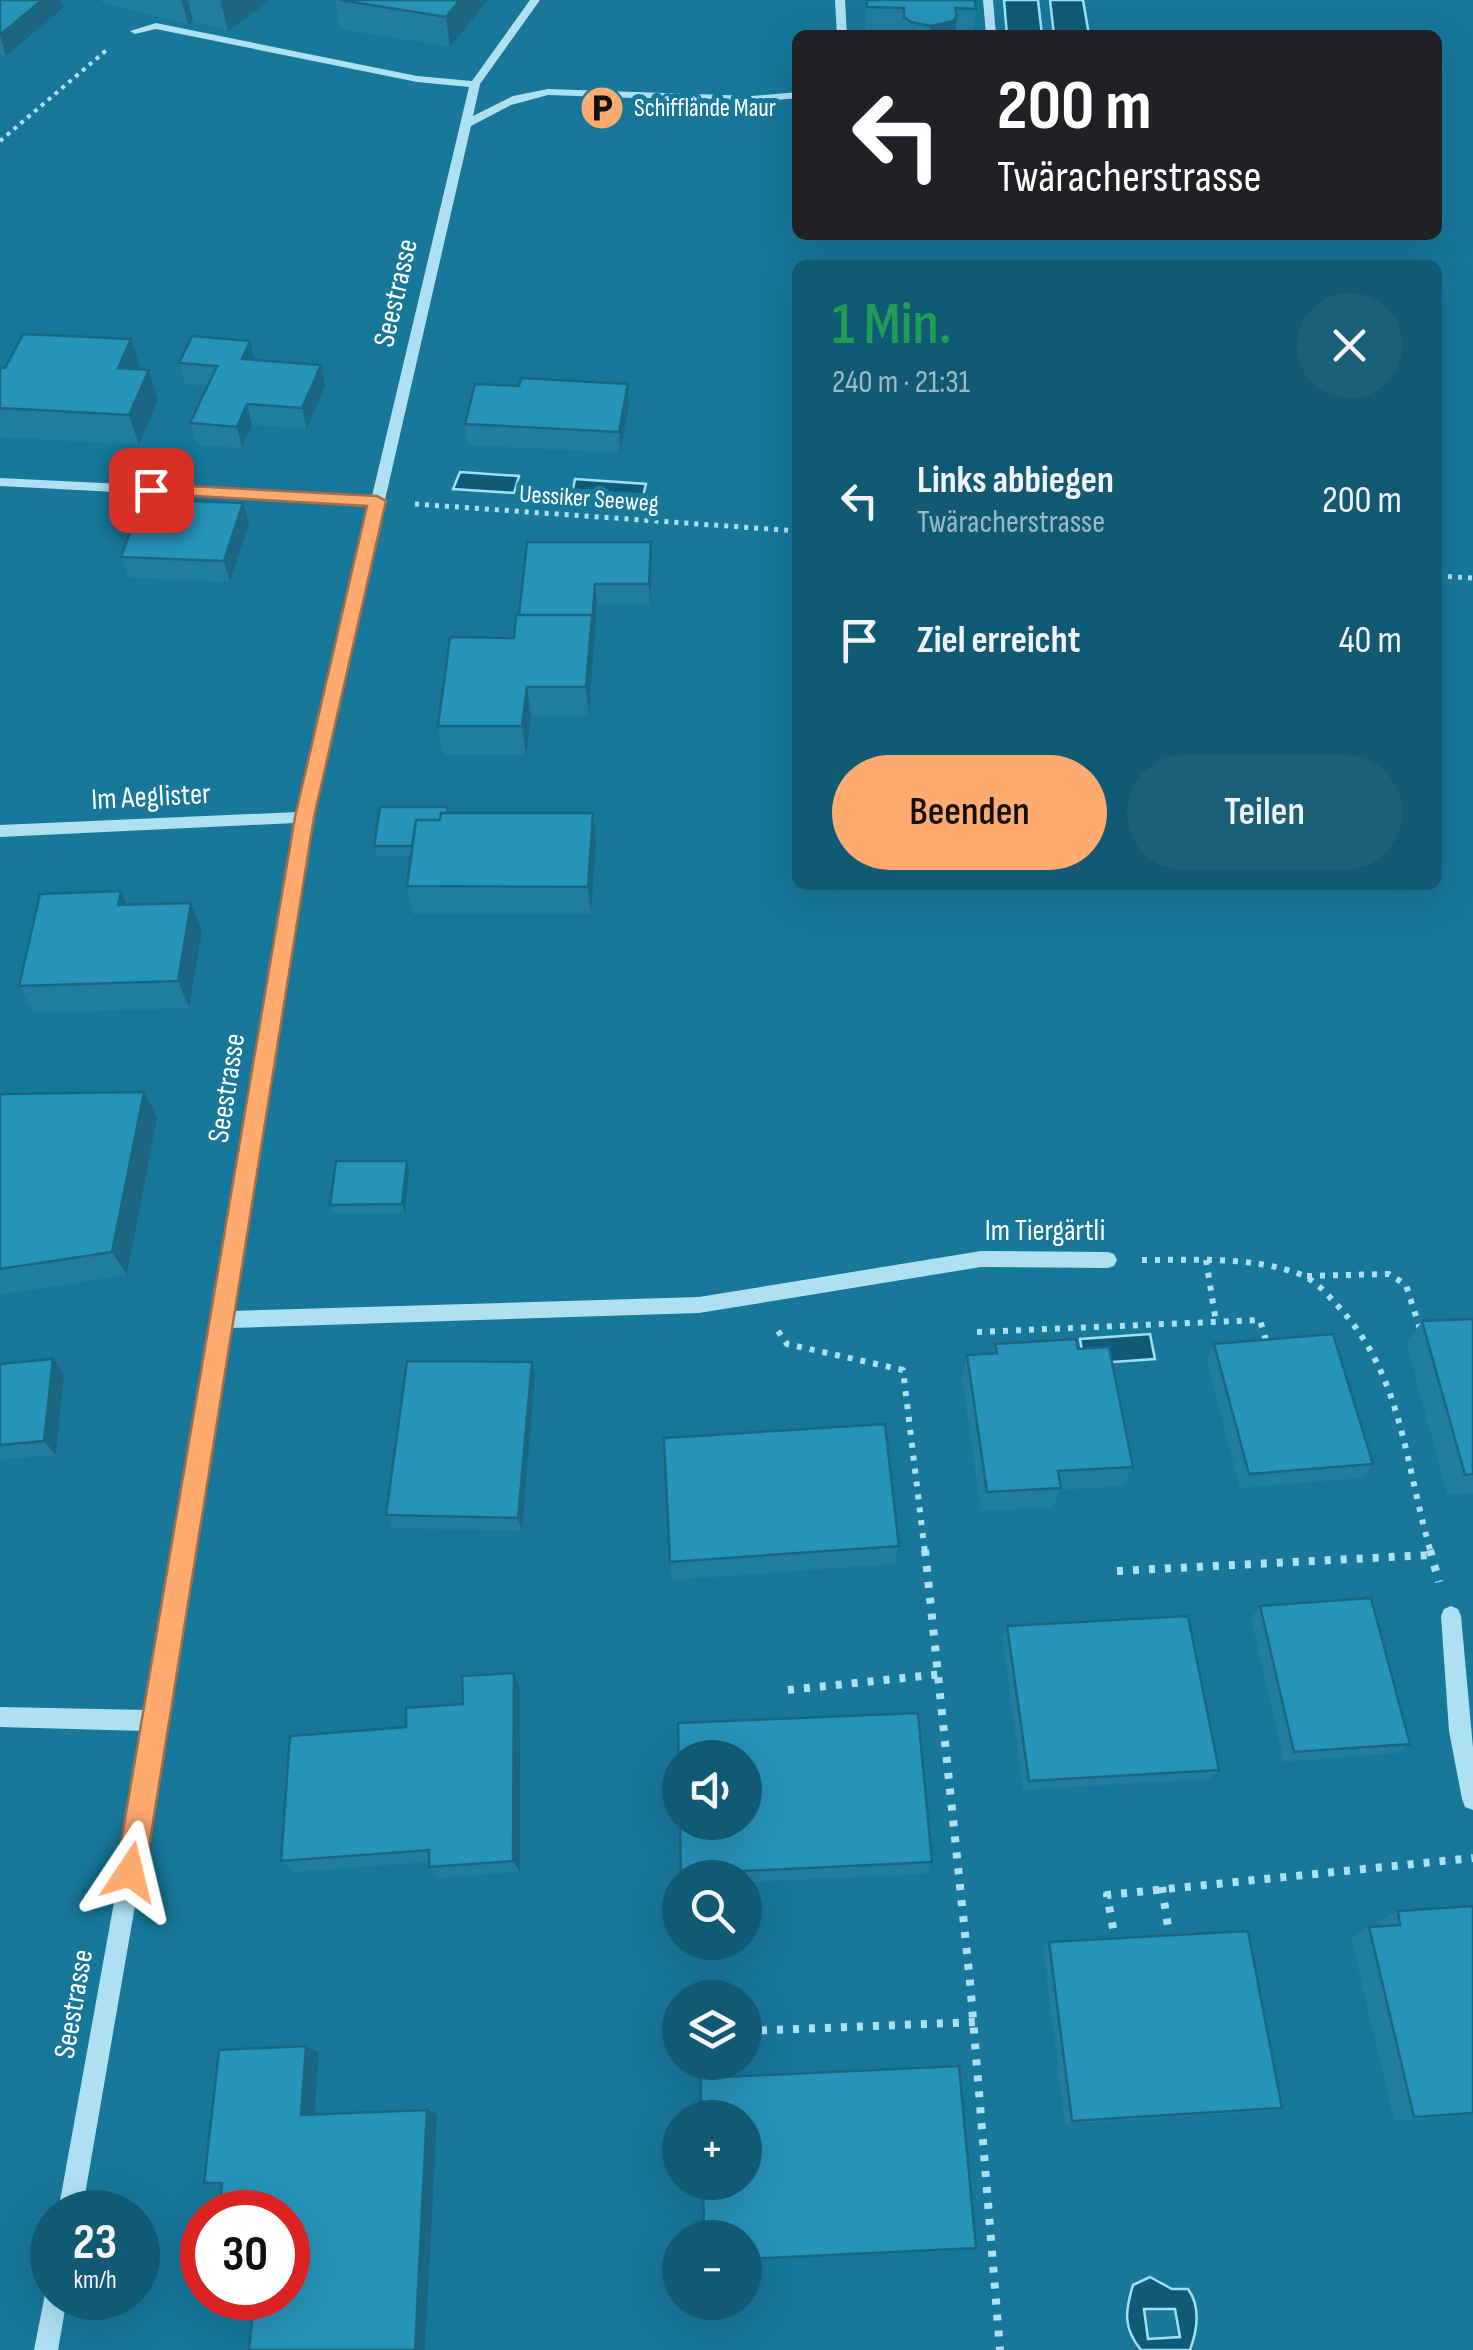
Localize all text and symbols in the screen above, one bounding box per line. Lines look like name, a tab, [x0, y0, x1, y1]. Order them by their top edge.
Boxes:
text: 200 m	[997, 65, 1152, 149]
icon: left	[832, 70, 962, 200]
parking icon: Schifflände Maur	[579, 85, 625, 131]
place label: Schifflände Maur	[634, 93, 776, 124]
text: Twäracherstrasse	[997, 150, 1262, 205]
street label: Seestrasse	[366, 235, 426, 351]
text: 1 Min.	[832, 289, 952, 361]
button: close	[1297, 293, 1402, 398]
text: 240 m · 21:31	[832, 363, 970, 402]
pin	[109, 448, 194, 533]
text: Links abbiegen	[917, 458, 1114, 503]
icon: arrive	[124, 463, 179, 518]
icon: left	[832, 473, 887, 528]
text: 200 m	[1322, 478, 1402, 523]
street label: Uessiker Seeweg	[518, 479, 660, 519]
text: Twäracherstrasse	[917, 503, 1105, 542]
icon: arrive	[832, 613, 887, 668]
text: Ziel erreicht	[917, 618, 1080, 663]
text: 40 m	[1339, 618, 1402, 663]
button: Beenden	[832, 755, 1107, 870]
button: Teilen	[1127, 755, 1402, 870]
street label: Im Aeglister	[90, 776, 212, 818]
street label: Seestrasse	[201, 1031, 253, 1145]
street label: Im Tiergärtli	[985, 1213, 1105, 1249]
map controls	[662, 1740, 762, 2320]
button: sound	[662, 1740, 762, 1840]
position arrow	[78, 1820, 182, 1924]
button: search	[662, 1860, 762, 1960]
street label: Seestrasse	[47, 1947, 101, 2061]
button: layers	[662, 1980, 762, 2080]
button: +	[662, 2100, 762, 2200]
speed limit sign: 30	[180, 2190, 310, 2320]
text: 23	[73, 2213, 117, 2273]
button: −	[662, 2220, 762, 2320]
text: km/h	[73, 2265, 117, 2296]

